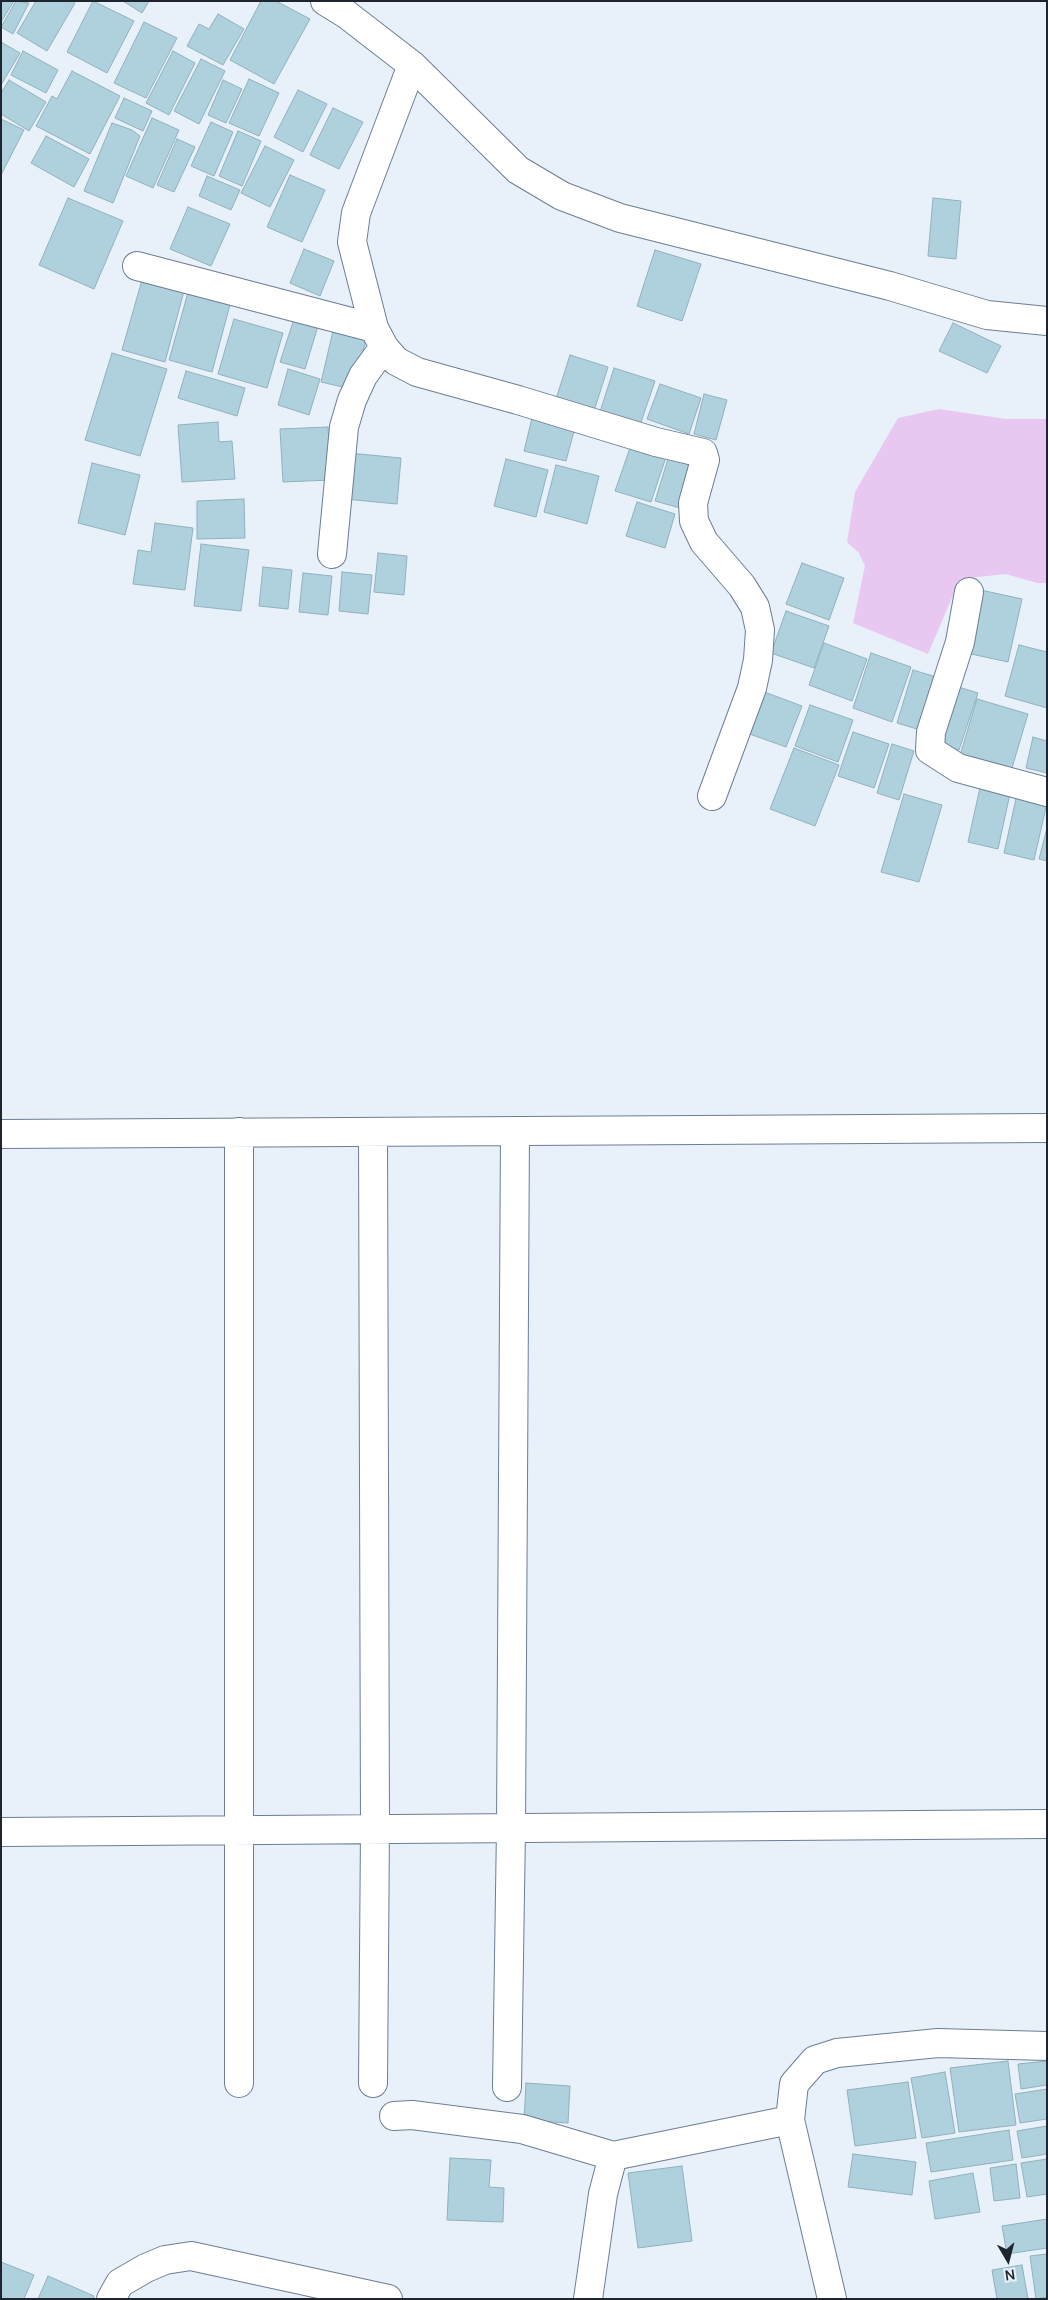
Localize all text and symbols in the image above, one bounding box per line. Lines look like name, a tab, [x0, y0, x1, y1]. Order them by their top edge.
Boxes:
north arrow	[983, 2235, 1033, 2285]
text: N	[1004, 2265, 1016, 2285]

